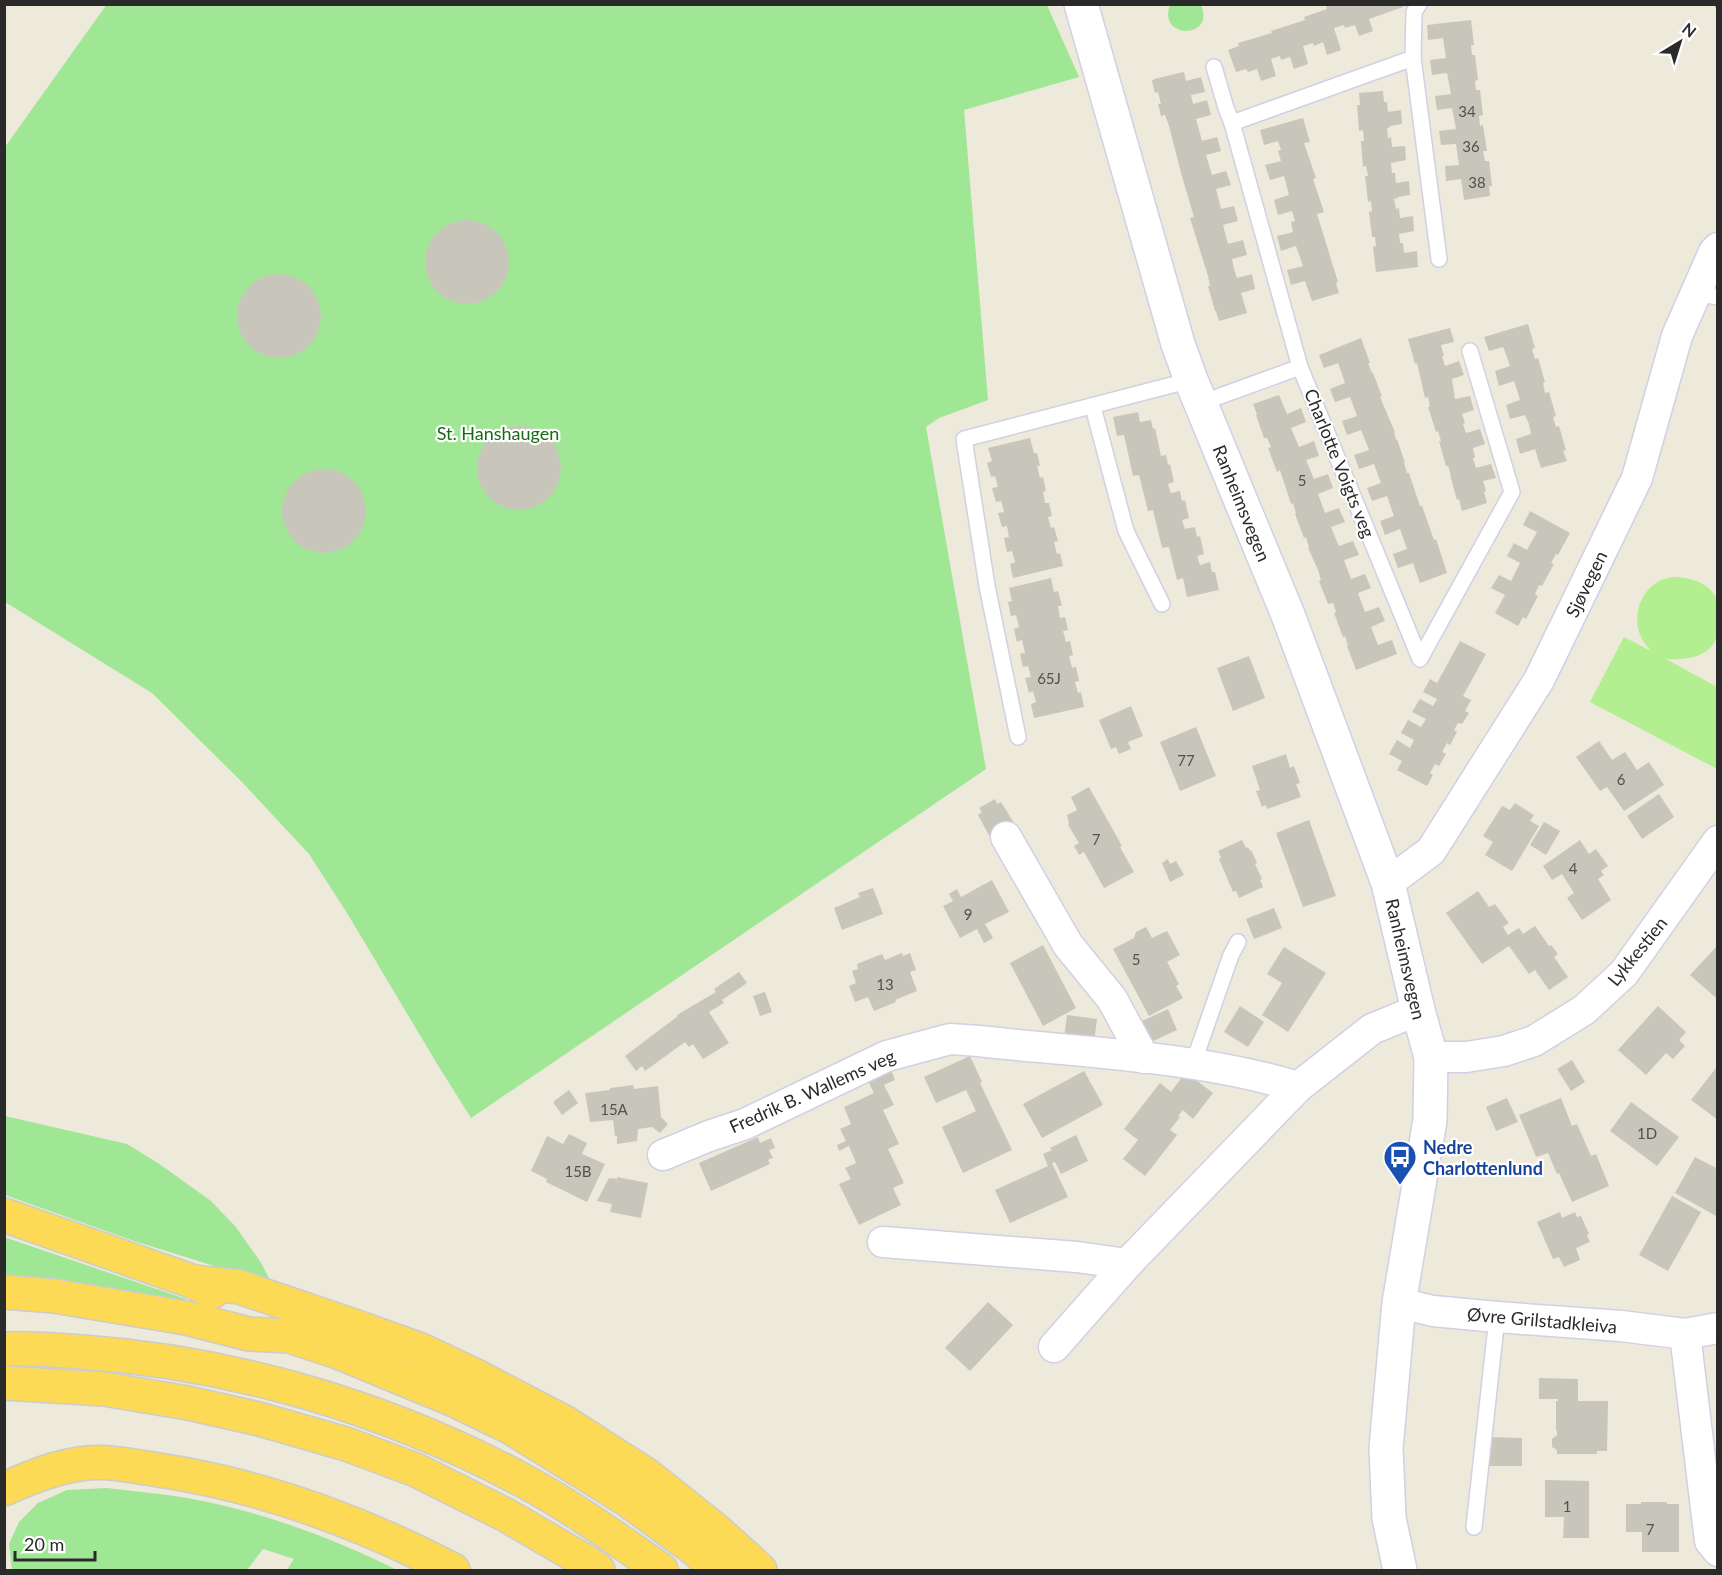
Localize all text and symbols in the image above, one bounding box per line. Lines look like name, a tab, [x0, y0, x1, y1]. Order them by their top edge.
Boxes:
north arrow	[1650, 12, 1710, 72]
text: N	[1679, 19, 1700, 41]
house number: 34	[1458, 102, 1476, 120]
house number: 36	[1462, 137, 1480, 155]
house number: 38	[1468, 173, 1486, 191]
street label: Charlotte Voigts veg	[1300, 385, 1380, 541]
park label: St. Hanshaugen	[437, 422, 559, 444]
street label: Ranheimsvegen	[1209, 441, 1275, 565]
house number: 5	[1298, 471, 1306, 489]
street label: Sjøvegen	[1560, 547, 1612, 621]
house number: 65J	[1037, 669, 1061, 687]
house number: 77	[1177, 751, 1195, 769]
house number: 6	[1617, 770, 1626, 788]
house number: 7	[1092, 830, 1101, 848]
house number: 4	[1569, 859, 1578, 877]
street label: Ranheimsvegen	[1381, 896, 1431, 1022]
house number: 9	[964, 905, 972, 923]
street label: Lykkestien	[1602, 912, 1672, 990]
house number: 5	[1132, 950, 1140, 968]
house number: 13	[876, 975, 894, 993]
street label: Fredrik B. Wallems veg	[726, 1044, 898, 1138]
house number: 15A	[600, 1100, 629, 1118]
house number: 1D	[1637, 1124, 1657, 1142]
place label: Nedre Charlottenlund	[1423, 1136, 1543, 1179]
bus stop icon: Nedre Charlottenlund	[1382, 1139, 1418, 1186]
house number: 15B	[564, 1162, 592, 1180]
street label: Øvre Grilstadkleiva	[1466, 1302, 1618, 1338]
house number: 1	[1563, 1497, 1571, 1515]
house number: 7	[1646, 1520, 1655, 1538]
scale bar	[15, 1524, 94, 1562]
text: 20 m	[24, 1533, 64, 1555]

